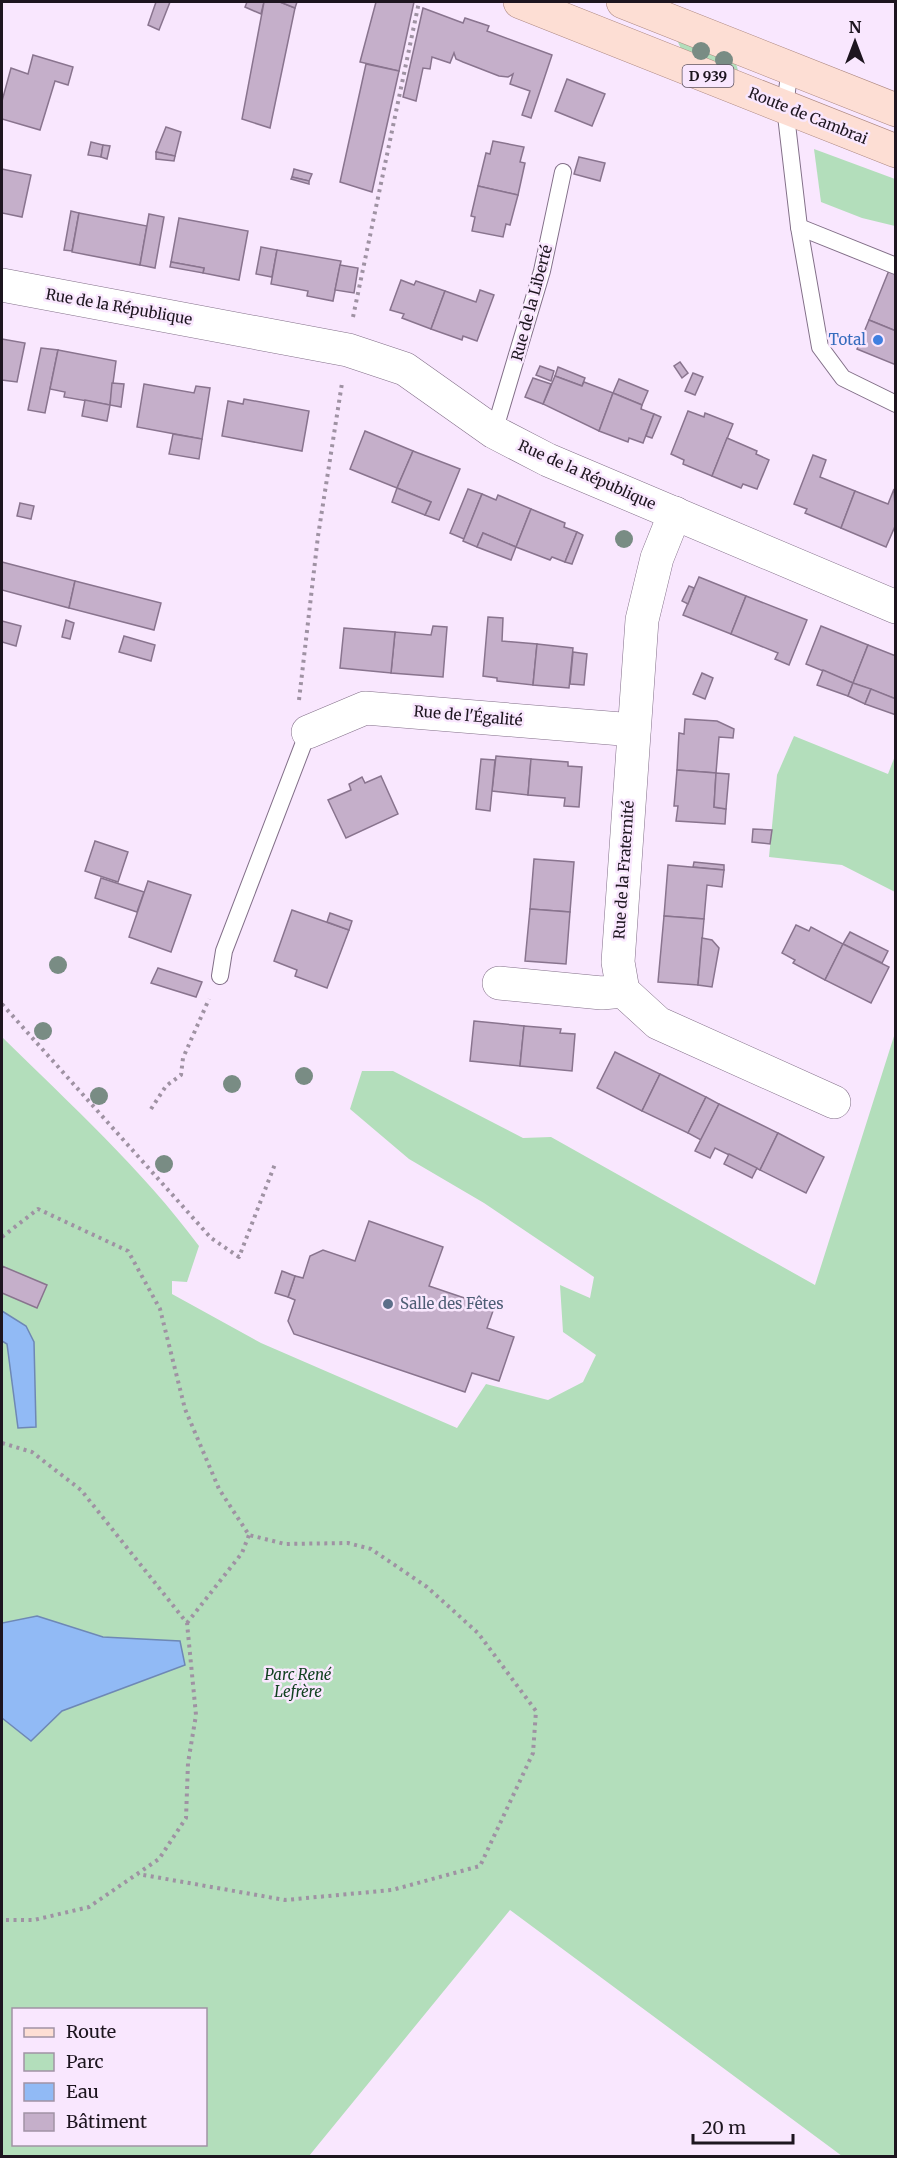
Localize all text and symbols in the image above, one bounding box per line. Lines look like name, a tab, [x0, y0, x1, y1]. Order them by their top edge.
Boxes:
north arrow	[825, 12, 885, 72]
text: N	[849, 17, 862, 37]
road number: D 939	[682, 65, 734, 87]
street label: Route de Cambrai	[746, 83, 871, 148]
street label: Rue de la Liberté	[507, 243, 556, 363]
street label: Rue de la République	[44, 284, 194, 329]
place label: Total	[829, 330, 866, 349]
marker: Total	[871, 333, 885, 347]
street label: Rue de la République	[515, 436, 659, 514]
street label: Rue de l'Égalité	[413, 700, 524, 730]
street label: Rue de la Fraternité	[609, 800, 638, 940]
place label: Salle des Fêtes	[400, 1294, 504, 1313]
marker: Salle des Fêtes	[381, 1297, 395, 1311]
park label: Parc René Lefrère	[264, 1665, 332, 1701]
legend	[12, 2008, 207, 2146]
text: Route	[66, 2020, 116, 2043]
text: Parc	[66, 2050, 104, 2073]
text: Eau	[66, 2080, 99, 2103]
scale bar	[693, 2107, 794, 2145]
text: Bâtiment	[66, 2110, 147, 2133]
text: 20 m	[702, 2116, 746, 2139]

